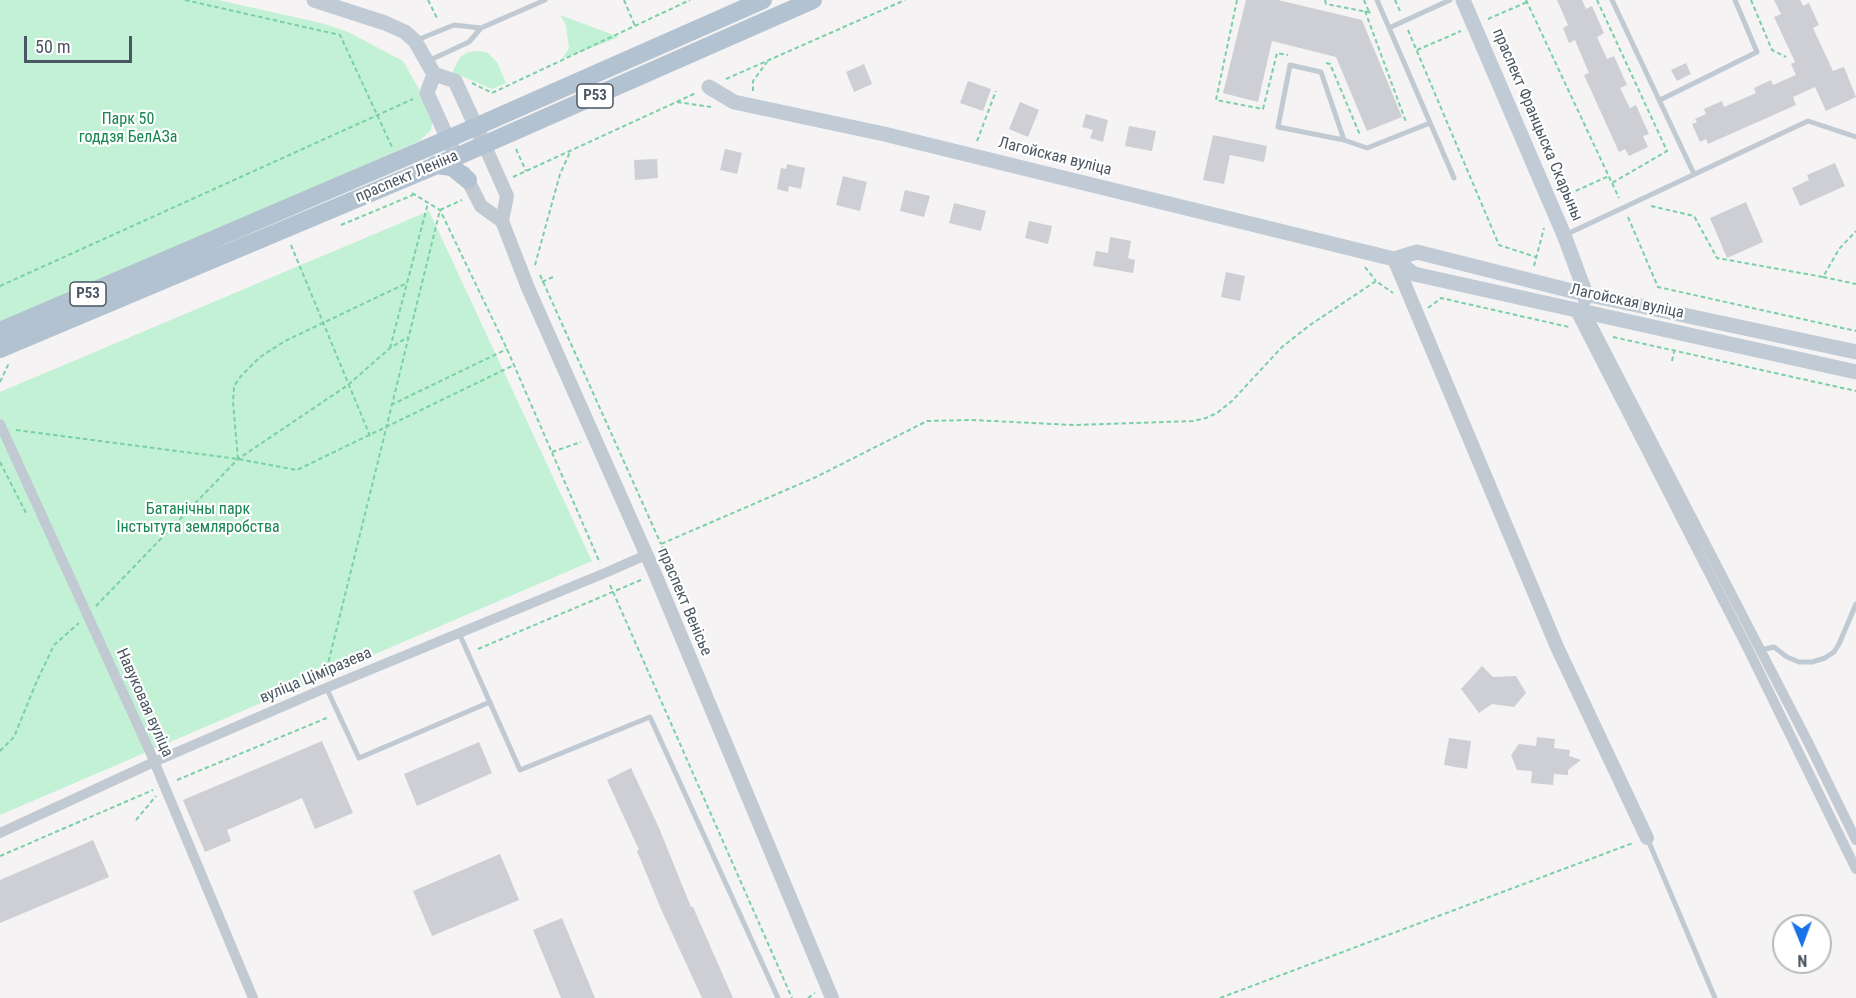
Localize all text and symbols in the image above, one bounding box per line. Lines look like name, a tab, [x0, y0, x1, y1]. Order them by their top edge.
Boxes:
scale bar	[27, 24, 135, 62]
street label: праспект Францыска Скарыны	[1488, 26, 1586, 224]
text: 50 m	[35, 36, 70, 57]
road number: Р53	[577, 84, 613, 108]
park label: Парк 50 годдзя БелАЗа	[79, 110, 177, 148]
street label: Лагойская вуліца	[996, 134, 1114, 180]
street label: праспект Леніна	[353, 147, 461, 207]
street label: Лагойская вуліца	[1568, 281, 1686, 323]
road number: Р53	[70, 282, 106, 306]
park label: Батанічны парк Інстытута земляробства	[116, 500, 280, 538]
street label: праспект Венісье	[653, 545, 715, 659]
street label: вуліца Ціміразева	[257, 644, 375, 708]
street label: Навуковая вуліца	[111, 646, 177, 760]
north arrow	[1772, 914, 1832, 974]
text: N	[1797, 951, 1807, 970]

